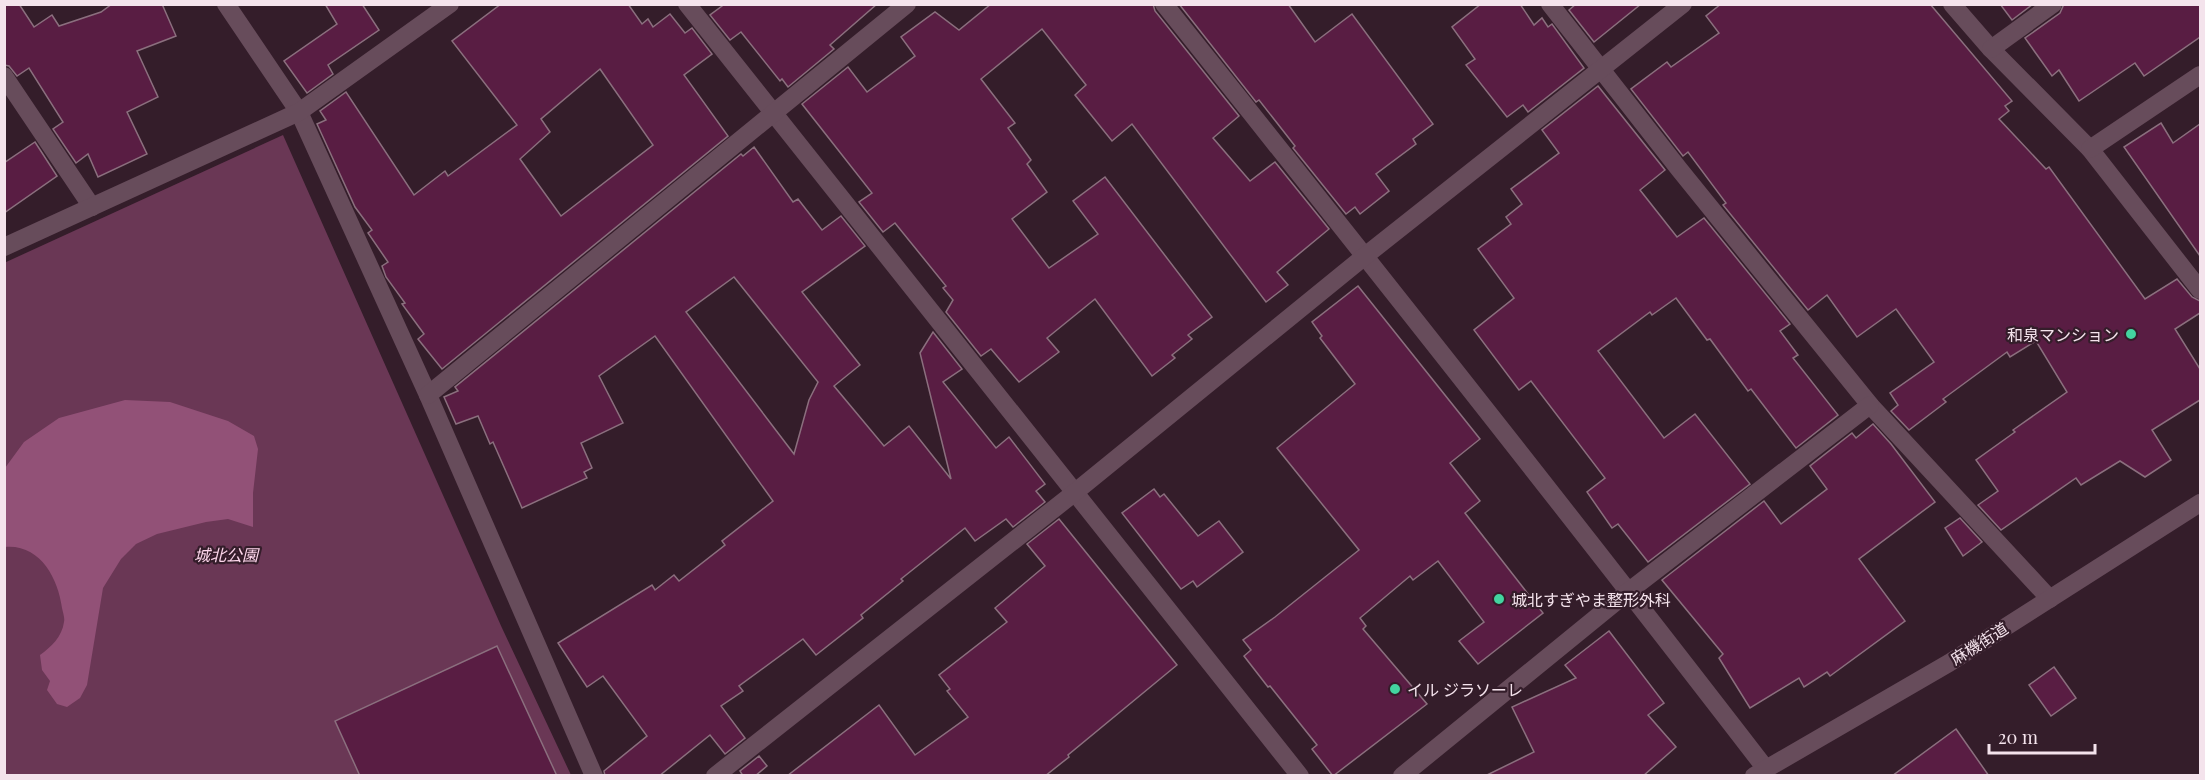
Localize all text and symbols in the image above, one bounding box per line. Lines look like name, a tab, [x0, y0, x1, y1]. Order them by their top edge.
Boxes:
place label: 和泉マンション	[2007, 324, 2119, 345]
marker: 和泉マンション	[2124, 327, 2138, 341]
park label: 城北公園	[194, 544, 260, 565]
place label: 城北すぎやま整形外科	[1511, 589, 1671, 610]
marker: 城北すぎやま整形外科	[1492, 592, 1506, 606]
street label: 麻機街道	[1946, 617, 2012, 669]
place label: イル ジラソーレ	[1407, 679, 1523, 700]
marker: イル ジラソーレ	[1388, 682, 1402, 696]
scale bar	[1989, 717, 2096, 755]
text: 20 m	[1998, 725, 2038, 749]

